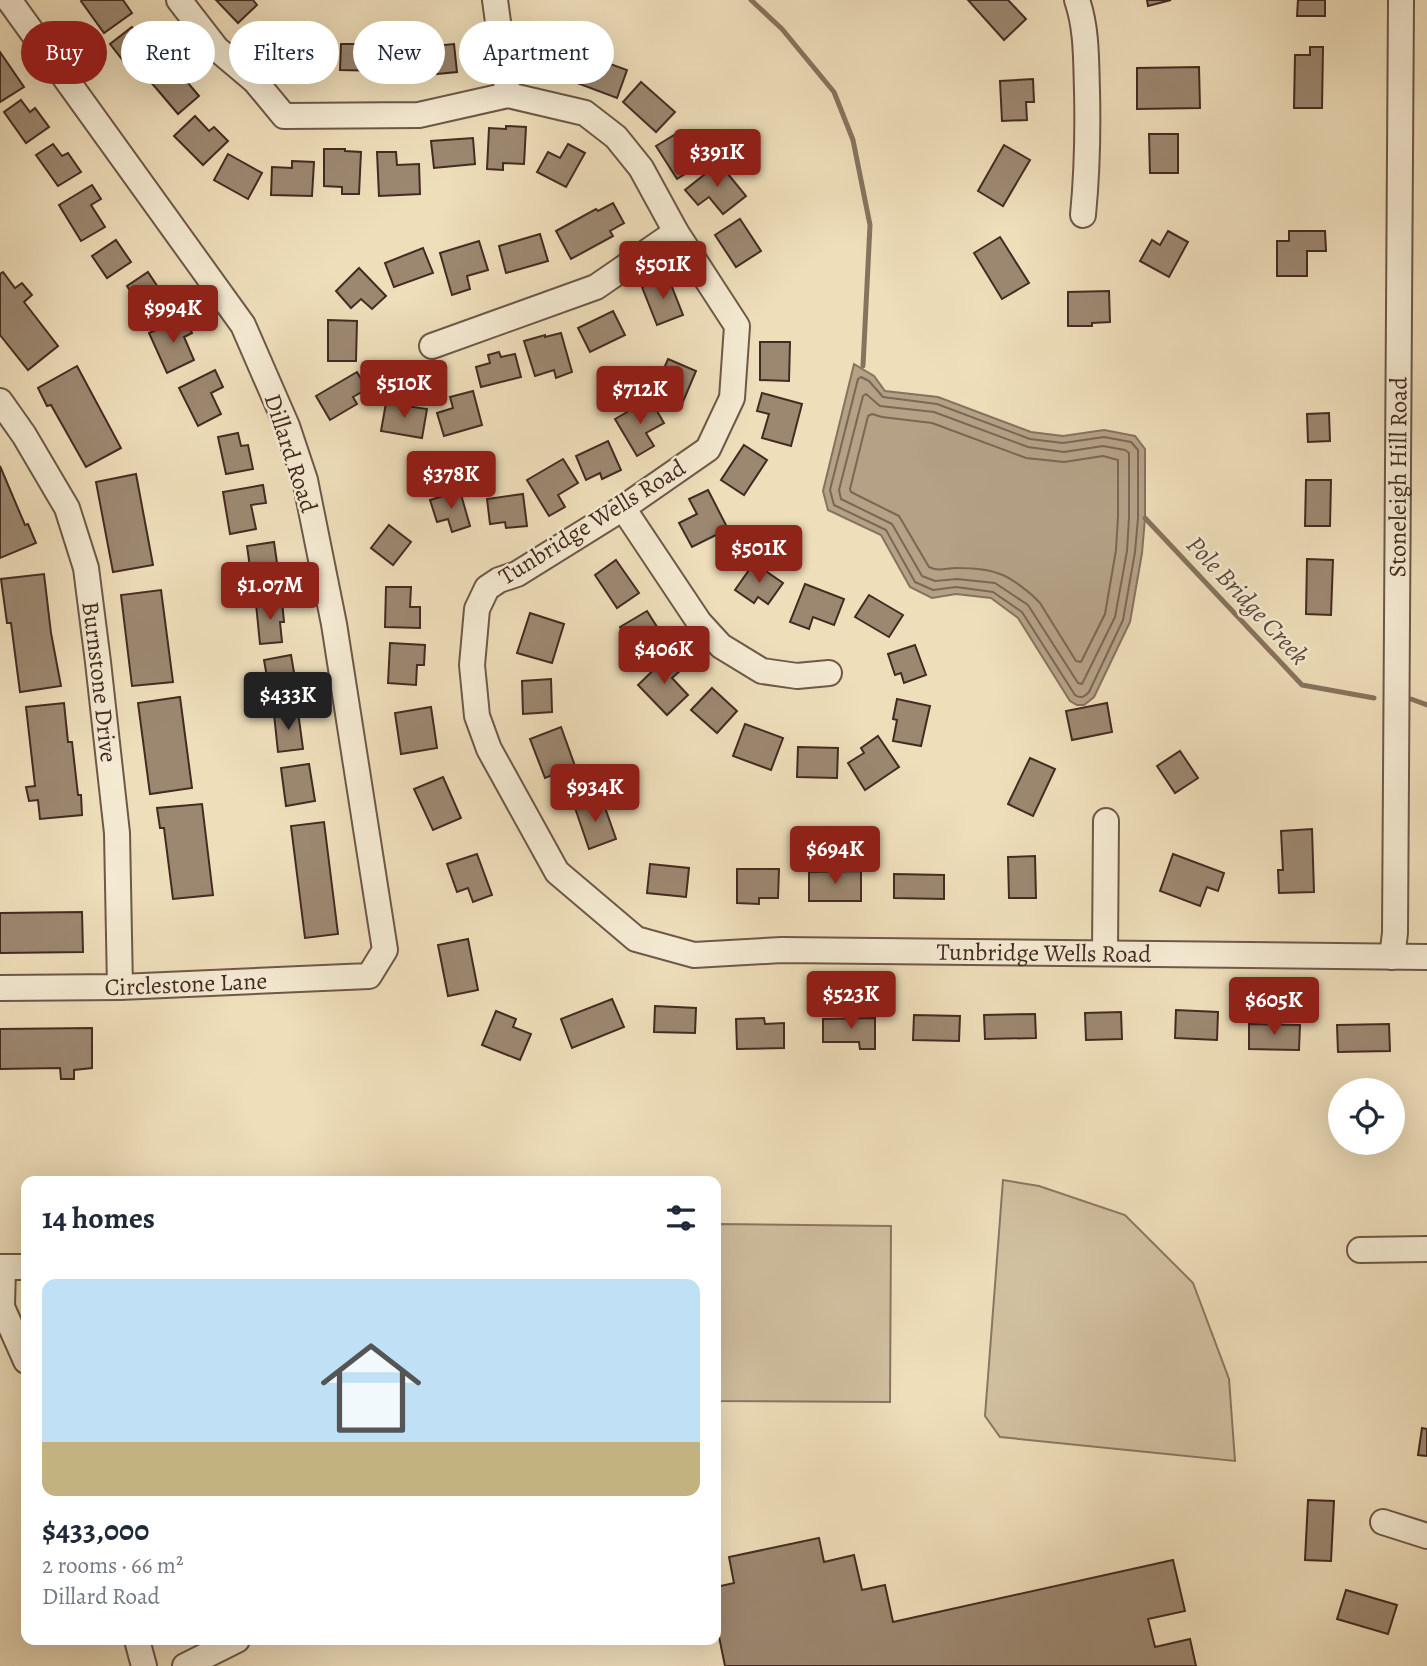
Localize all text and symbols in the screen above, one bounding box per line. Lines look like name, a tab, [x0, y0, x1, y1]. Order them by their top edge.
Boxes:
chip: Buy	[21, 21, 107, 84]
chip: Rent	[121, 21, 215, 84]
chip: Filters	[229, 21, 339, 84]
chip: New	[353, 21, 445, 84]
chip: Apartment	[459, 21, 614, 84]
pin: $391K	[668, 130, 766, 189]
text: $391K	[690, 136, 744, 167]
pin: $501K	[614, 242, 712, 301]
text: $501K	[635, 248, 691, 279]
pin: $994K	[124, 286, 222, 345]
text: $994K	[144, 292, 202, 323]
pin: $510K	[355, 360, 453, 420]
pin: $712K	[591, 366, 689, 426]
text: $510K	[376, 367, 432, 398]
text: $712K	[613, 373, 668, 404]
street label: Stoneleigh Hill Road	[1381, 377, 1415, 578]
street label: Dillard Road	[257, 390, 325, 517]
pin: $378K	[402, 452, 500, 511]
street label: Tunbridge Wells Road	[493, 452, 692, 592]
text: $378K	[423, 458, 479, 489]
pin: $501K	[710, 526, 808, 585]
water label: Pole Bridge Creek	[1179, 528, 1317, 673]
text: $501K	[731, 532, 787, 563]
pin: $1.07M	[213, 562, 327, 622]
text: $1.07M	[237, 569, 303, 600]
street label: Burnstone Drive	[74, 600, 125, 764]
pin: $406K	[615, 626, 713, 686]
text: $406K	[635, 633, 693, 664]
pin: $433K	[239, 672, 337, 732]
text: $433K	[260, 679, 316, 710]
pin: $934K	[546, 764, 644, 824]
text: $934K	[566, 771, 624, 802]
pin: $694K	[786, 826, 884, 886]
text: $694K	[806, 833, 864, 864]
street label: Tunbridge Wells Road	[936, 936, 1152, 970]
street label: Circlestone Lane	[105, 965, 268, 1003]
pin: $523K	[802, 972, 900, 1031]
text: $523K	[823, 978, 879, 1009]
pin: $605K	[1225, 978, 1323, 1037]
text: $605K	[1245, 984, 1303, 1015]
map controls	[1328, 1078, 1405, 1155]
button: locate	[1328, 1078, 1405, 1155]
text: 14 homes	[42, 1198, 155, 1238]
icon: filters	[662, 1199, 700, 1237]
icon: home	[308, 1325, 434, 1451]
text: $433,000	[42, 1510, 149, 1550]
text: 2 rooms · 66 m²	[42, 1550, 184, 1581]
text: Dillard Road	[42, 1581, 160, 1612]

